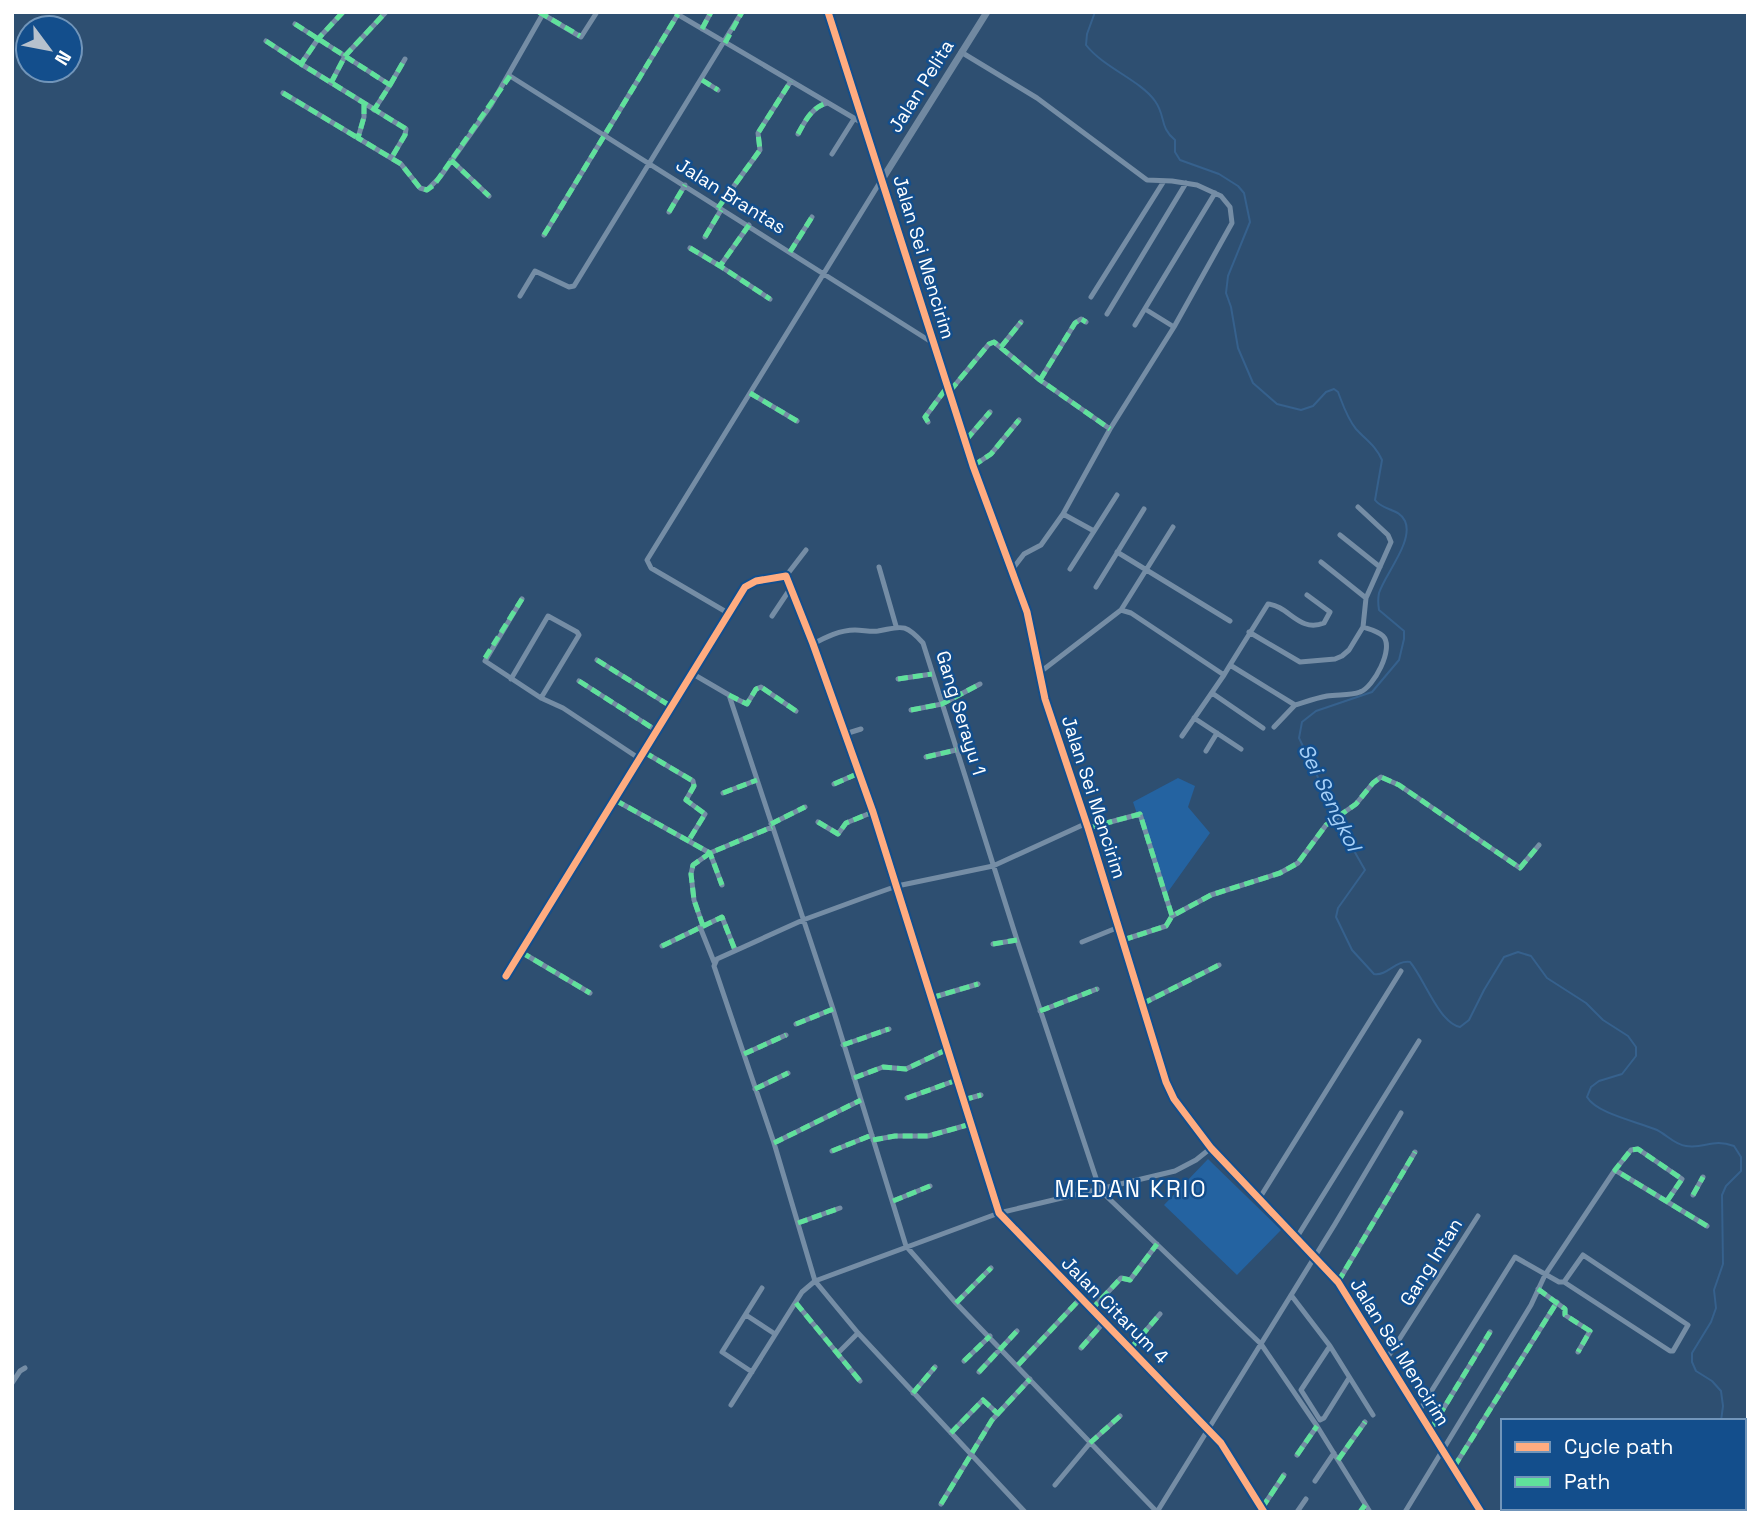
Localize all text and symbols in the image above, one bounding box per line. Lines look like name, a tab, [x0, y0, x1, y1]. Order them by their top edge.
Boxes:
north arrow	[14, 14, 84, 84]
street label: Jalan Pelita	[883, 35, 959, 137]
text: N	[49, 46, 77, 70]
street label: Jalan Brantas	[671, 152, 791, 240]
street label: Jalan Sei Mencirim	[887, 172, 961, 342]
street label: Gang Serayu 1	[930, 648, 992, 778]
street label: Jalan Sei Mencirim	[1056, 712, 1132, 882]
water label: Sei Sengkol	[1292, 739, 1369, 858]
district label: MEDAN KRIO	[1054, 1174, 1208, 1204]
street label: Gang Intan	[1394, 1213, 1468, 1311]
street label: Jalan Citarum 4	[1056, 1251, 1174, 1369]
street label: Jalan Sei Mencirim	[1344, 1273, 1456, 1431]
legend	[1501, 1419, 1746, 1510]
text: Cycle path	[1564, 1433, 1673, 1460]
text: Path	[1564, 1468, 1610, 1495]

